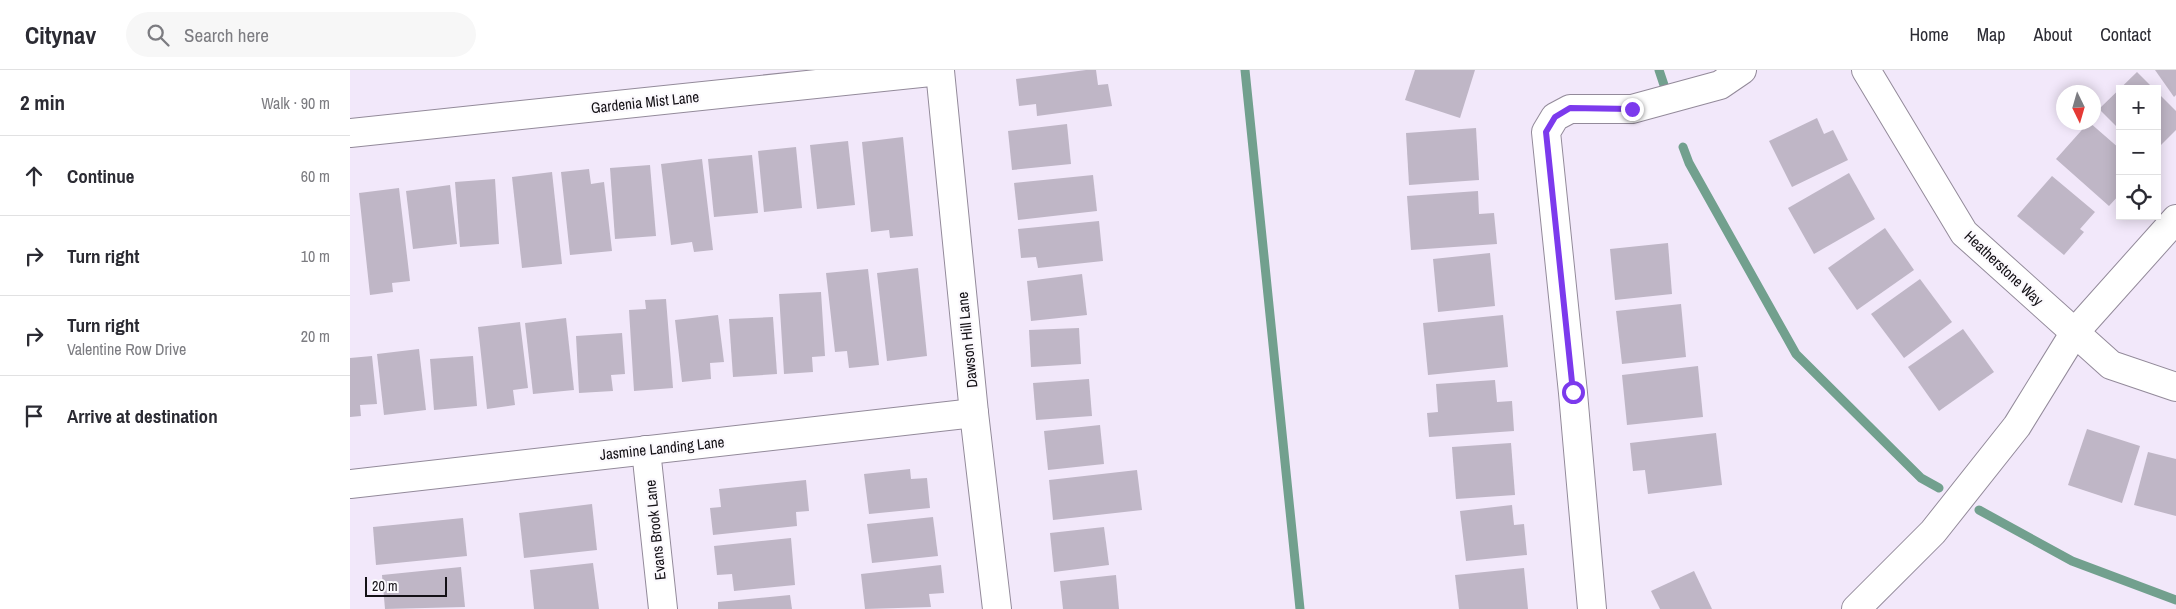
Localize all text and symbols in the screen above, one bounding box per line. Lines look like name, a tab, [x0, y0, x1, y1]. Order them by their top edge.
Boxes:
search box	[126, 12, 476, 57]
text: Citynav	[25, 19, 96, 51]
icon: search	[144, 21, 172, 49]
text: Search here	[184, 22, 269, 48]
text: Home	[1909, 22, 1949, 47]
text: Map	[1977, 22, 2006, 47]
text: About	[2034, 22, 2072, 47]
text: Contact	[2100, 22, 2151, 47]
north arrow	[2056, 85, 2101, 130]
map controls	[2116, 85, 2161, 220]
button: +	[2116, 85, 2161, 130]
street label: Gardenia Mist Lane	[590, 86, 700, 118]
text: 2 min	[20, 88, 65, 117]
text: Walk · 90 m	[261, 92, 330, 114]
route end	[1621, 98, 1644, 121]
button: −	[2116, 130, 2161, 175]
icon: ahead	[20, 162, 48, 190]
text: Continue	[67, 163, 135, 189]
text: 60 m	[301, 165, 330, 187]
button: locate	[2116, 175, 2161, 220]
street label: Heatherstone Way	[1960, 226, 2049, 311]
icon: right	[20, 242, 48, 270]
text: Turn right	[67, 243, 139, 269]
text: 10 m	[301, 245, 330, 267]
street label: Dawson Hill Lane	[952, 291, 982, 389]
text: Turn right	[67, 312, 139, 338]
icon: right	[20, 322, 48, 350]
text: 20 m	[301, 325, 330, 347]
text: Valentine Row Drive	[67, 338, 186, 360]
route start	[1562, 381, 1585, 404]
icon: arrive	[20, 402, 48, 430]
text: Arrive at destination	[67, 403, 218, 429]
street label: Jasmine Landing Lane	[599, 431, 725, 465]
street label: Evans Brook Lane	[639, 479, 671, 581]
scale bar	[365, 574, 448, 597]
text: 20 m	[372, 577, 398, 595]

